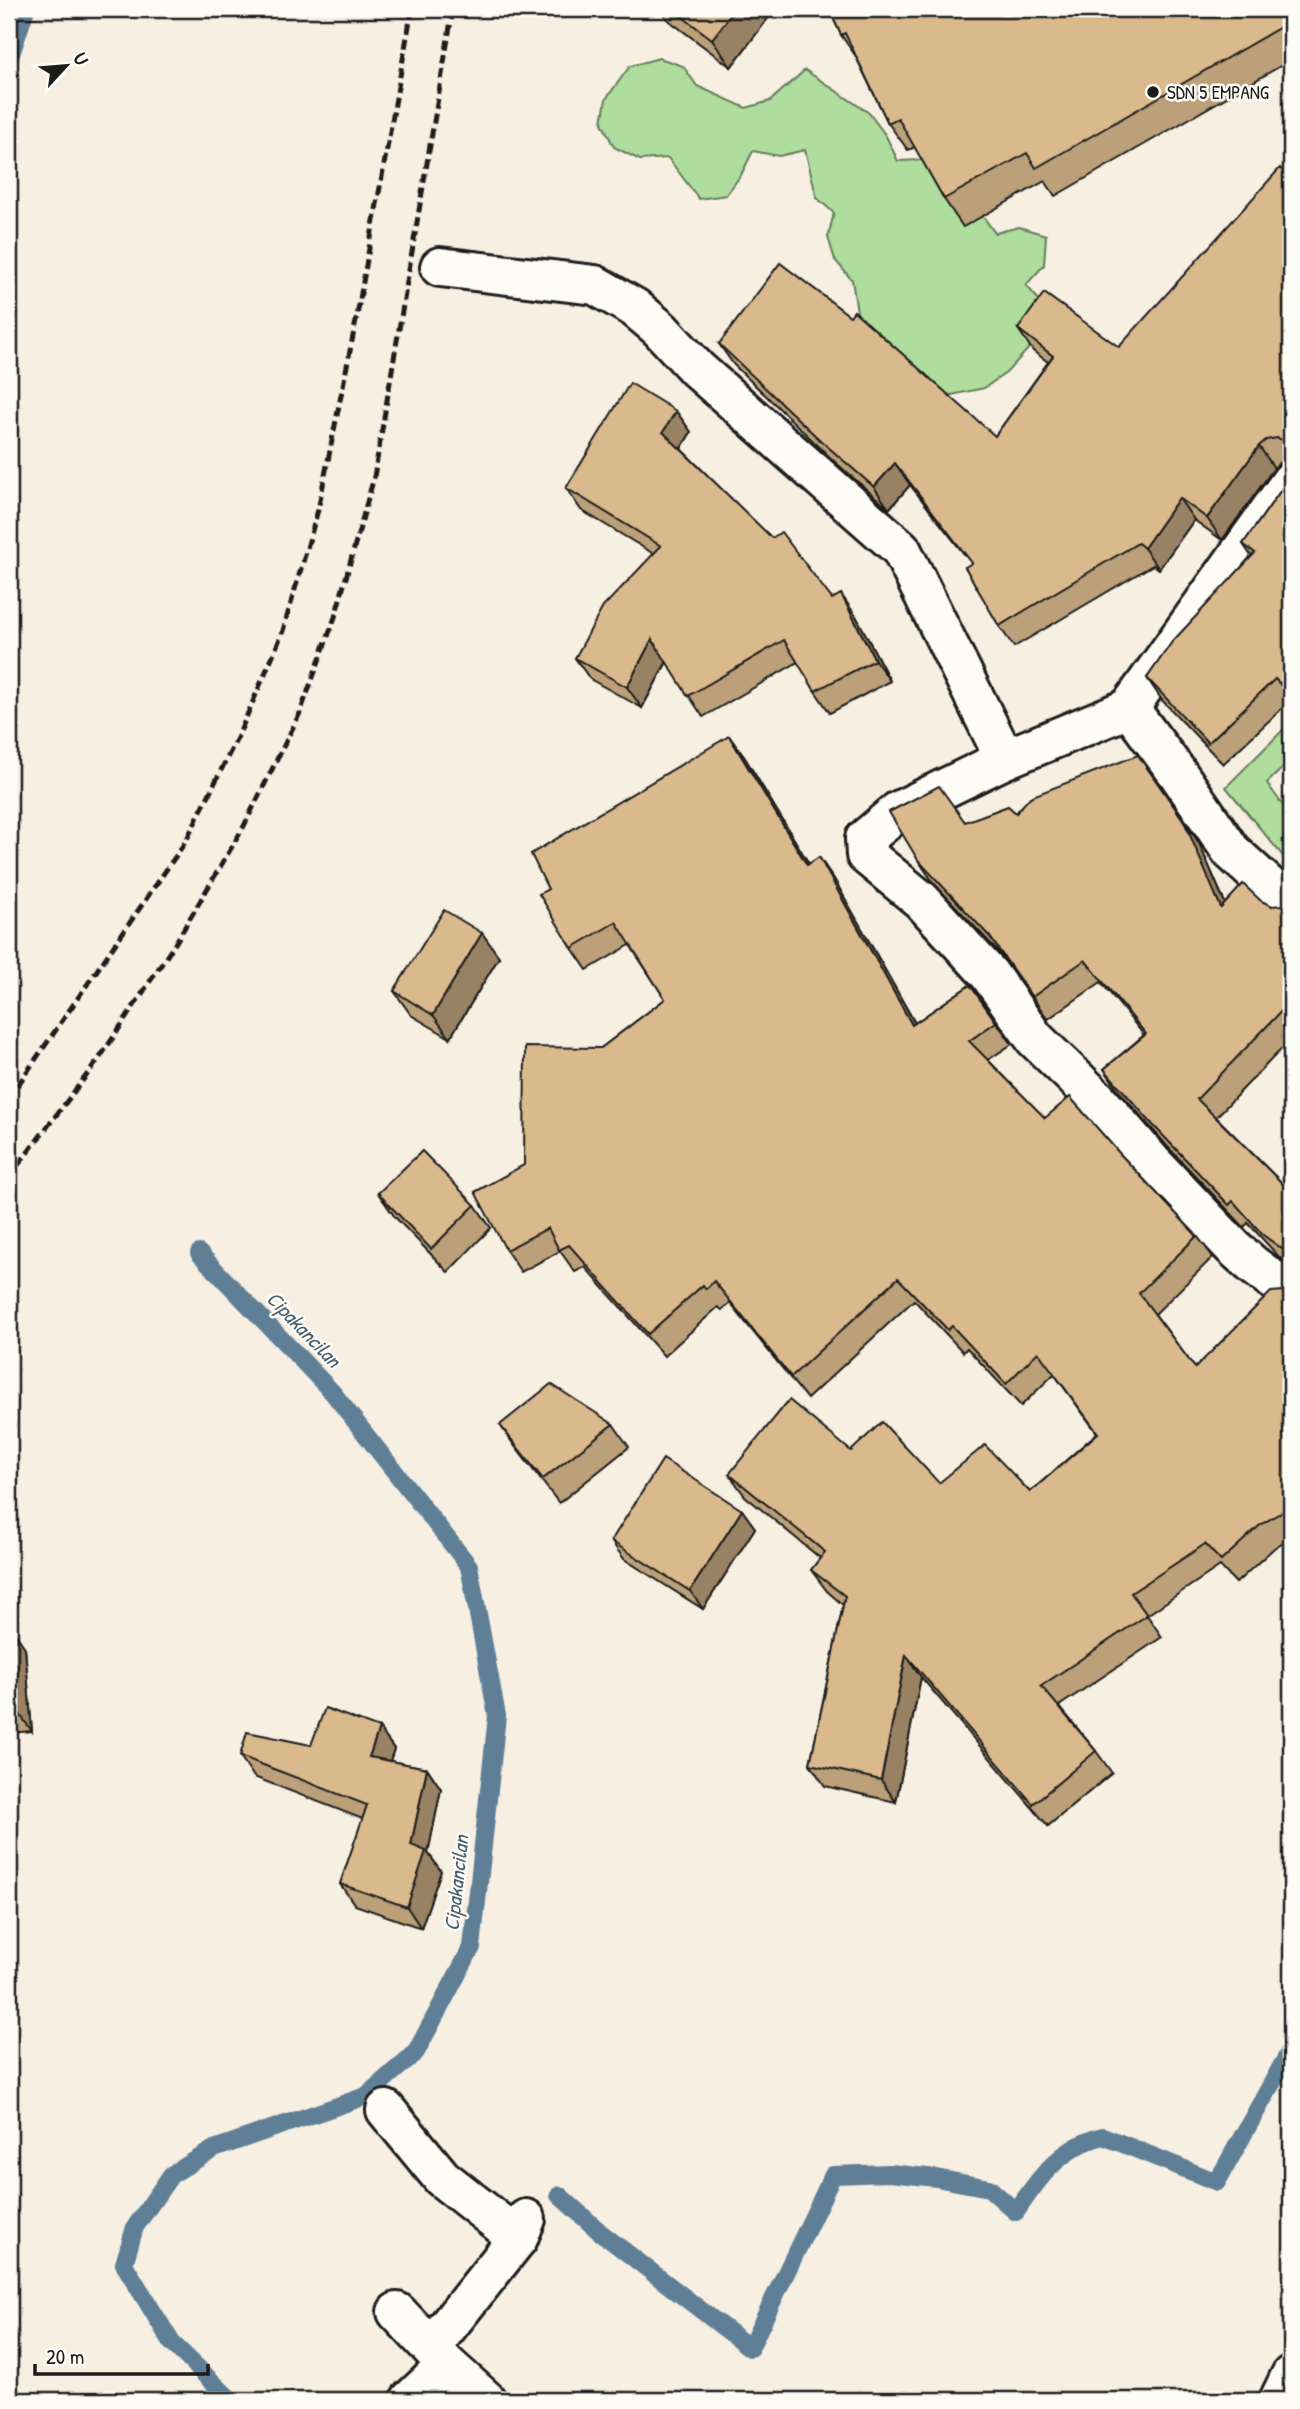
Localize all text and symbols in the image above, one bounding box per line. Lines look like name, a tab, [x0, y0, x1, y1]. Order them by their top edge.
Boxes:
north arrow	[32, 32, 102, 102]
text: U	[67, 48, 95, 69]
place label: SDN 5 EMPANG	[1167, 79, 1269, 105]
marker: SDN 5 EMPANG	[1145, 84, 1161, 100]
water label: Cipakancilan	[260, 1284, 349, 1375]
water label: Cipakancilan	[437, 1832, 476, 1932]
scale bar	[35, 2332, 208, 2376]
text: 20 m	[46, 2342, 84, 2371]

